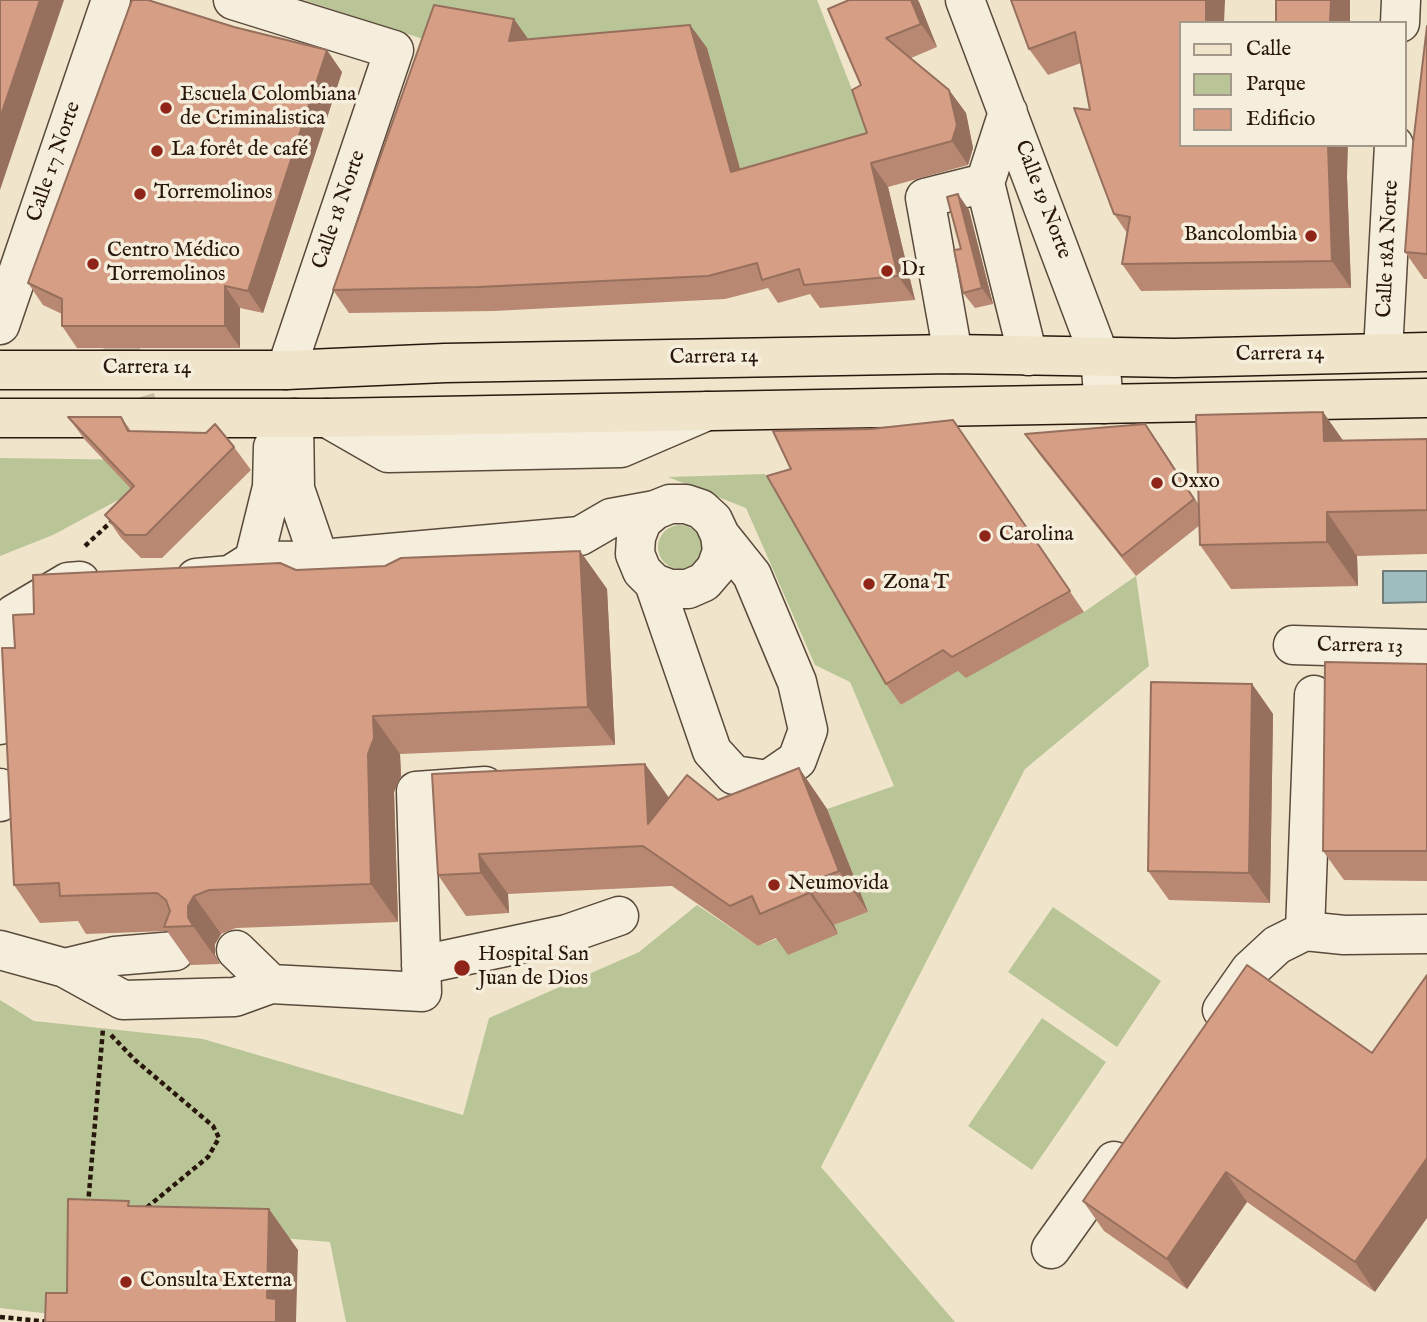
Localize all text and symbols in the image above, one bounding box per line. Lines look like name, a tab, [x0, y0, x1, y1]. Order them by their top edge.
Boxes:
legend	[1178, 21, 1406, 147]
text: Calle	[1246, 36, 1291, 63]
text: Parque	[1246, 71, 1306, 98]
place label: Escuela Colombiana de Criminalistica	[180, 83, 356, 133]
street label: Calle 17 Norte	[23, 99, 87, 225]
marker: Escuela Colombiana de Criminalistica	[158, 100, 174, 116]
text: Edificio	[1246, 106, 1315, 133]
street label: Calle 19 Norte	[1008, 137, 1076, 263]
place label: La forêt de café	[171, 138, 308, 164]
marker: La forêt de café	[149, 143, 165, 159]
street label: Calle 18 Norte	[308, 147, 372, 273]
street label: Calle 18A Norte	[1373, 179, 1405, 319]
place label: Torremolinos	[154, 181, 272, 207]
marker: Torremolinos	[132, 186, 148, 202]
place label: Bancolombia	[1184, 223, 1297, 249]
marker: Bancolombia	[1303, 228, 1319, 244]
place label: Centro Médico Torremolinos	[107, 239, 240, 289]
marker: Centro Médico Torremolinos	[85, 256, 101, 272]
place label: D1	[901, 258, 926, 284]
marker: D1	[879, 263, 895, 279]
street label: Carrera 14	[1235, 342, 1325, 368]
street label: Carrera 14	[669, 345, 759, 371]
street label: Carrera 14	[103, 356, 191, 382]
place label: Oxxo	[1171, 470, 1220, 496]
marker: Oxxo	[1149, 475, 1165, 491]
place label: Carolina	[999, 523, 1074, 549]
marker: Carolina	[977, 528, 993, 544]
place label: Zona T	[883, 571, 949, 597]
marker: Zona T	[861, 576, 877, 592]
street label: Carrera 13	[1317, 634, 1403, 660]
place label: Neumovida	[788, 872, 889, 898]
marker: Neumovida	[766, 877, 782, 893]
place label: Hospital San Juan de Dios	[478, 943, 589, 993]
marker: Hospital San Juan de Dios	[452, 958, 472, 978]
place label: Consulta Externa	[140, 1269, 292, 1295]
marker: Consulta Externa	[118, 1274, 134, 1290]

